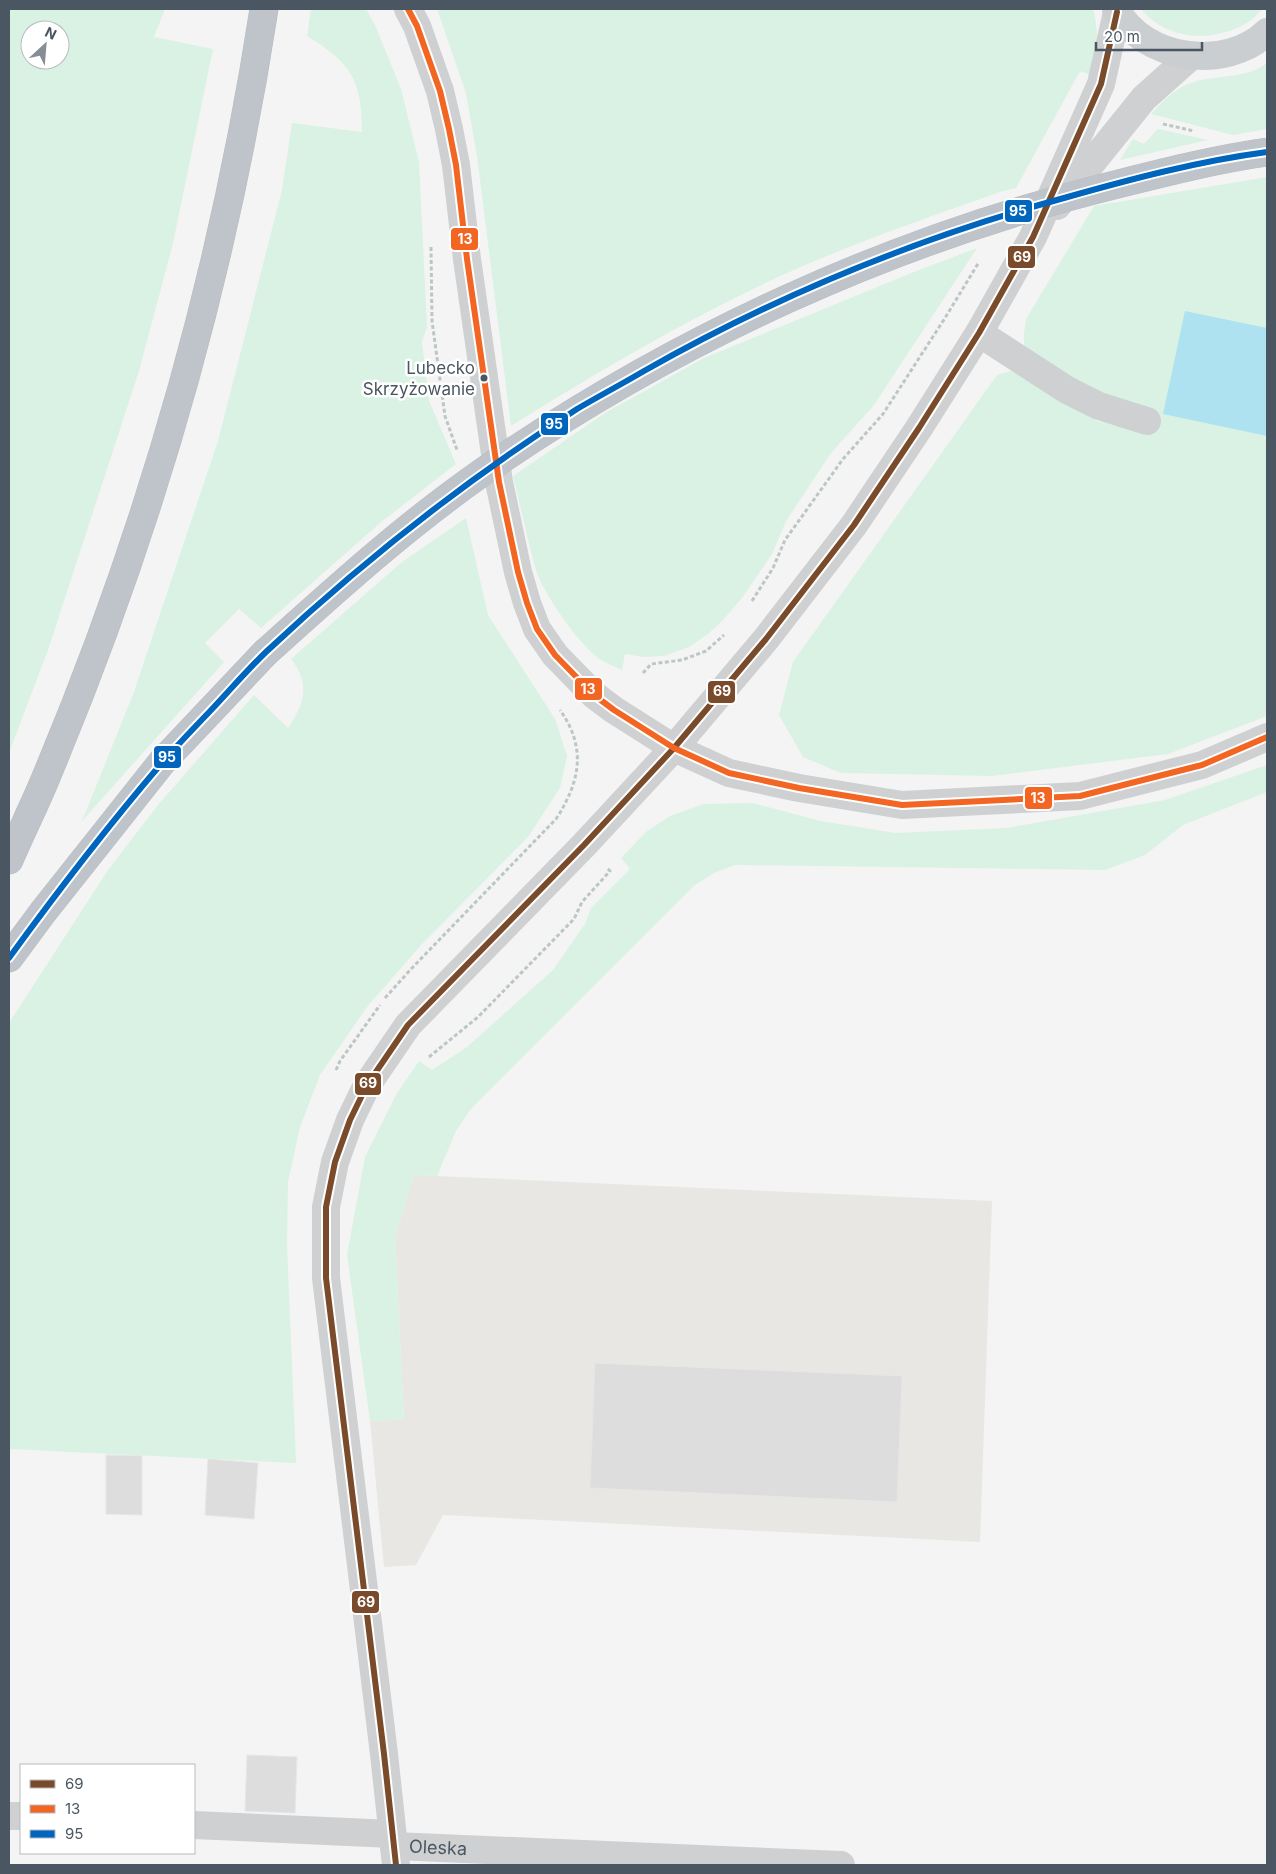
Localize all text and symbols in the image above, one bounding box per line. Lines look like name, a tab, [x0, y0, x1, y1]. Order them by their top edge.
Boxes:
north arrow	[20, 20, 70, 70]
scale bar	[1096, 20, 1202, 52]
text: N	[42, 23, 59, 43]
text: 20 m	[1104, 27, 1140, 46]
line badge: 95	[1004, 199, 1033, 223]
text: 95	[1009, 202, 1027, 219]
line badge: 13	[450, 227, 479, 251]
text: 13	[457, 230, 473, 247]
line badge: 69	[1007, 245, 1036, 269]
text: 69	[1013, 248, 1031, 265]
place label: Lubecko Skrzyżowanie	[363, 358, 475, 399]
marker: Lubecko Skrzyżowanie	[479, 373, 489, 383]
line badge: 95	[540, 412, 569, 436]
text: 95	[545, 415, 563, 432]
line badge: 13	[574, 677, 603, 701]
text: 13	[580, 680, 596, 697]
line badge: 69	[707, 680, 736, 704]
text: 69	[713, 682, 731, 699]
line badge: 95	[153, 745, 182, 769]
text: 95	[158, 748, 176, 765]
line badge: 13	[1024, 786, 1053, 810]
text: 13	[1030, 789, 1046, 806]
line badge: 69	[354, 1072, 382, 1096]
text: 69	[359, 1074, 377, 1091]
line badge: 69	[351, 1590, 380, 1614]
text: 69	[357, 1593, 375, 1610]
legend	[20, 1764, 195, 1854]
text: 69	[65, 1774, 84, 1793]
text: 13	[65, 1799, 80, 1818]
text: 95	[65, 1824, 83, 1843]
street label: Oleska	[408, 1836, 467, 1859]

